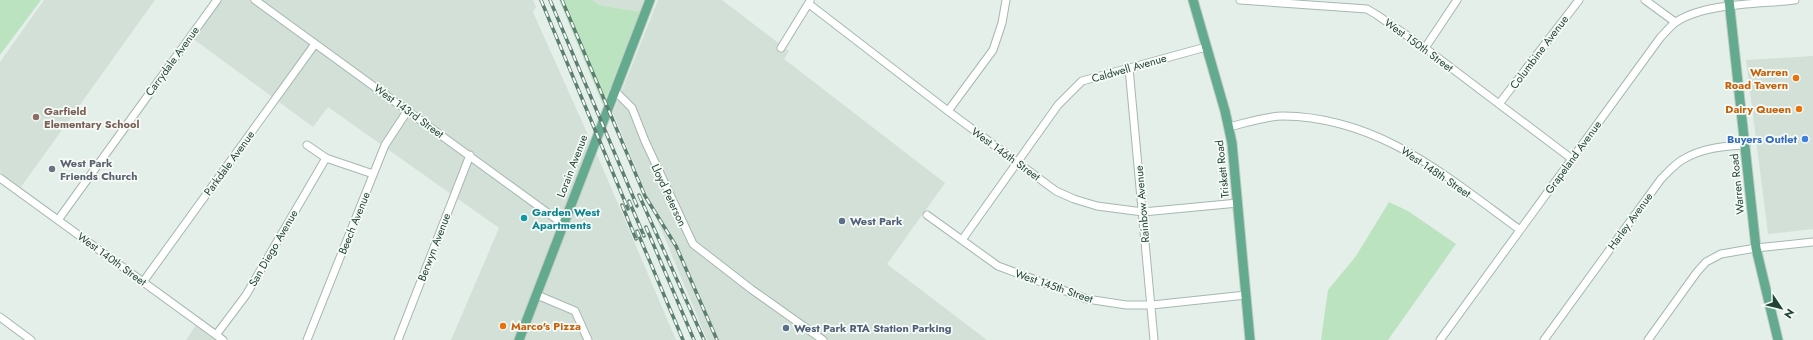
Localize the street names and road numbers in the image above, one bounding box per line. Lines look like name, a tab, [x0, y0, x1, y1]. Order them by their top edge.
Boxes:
street label: Columbine Avenue	[1506, 12, 1572, 92]
street label: West 150th Street	[1381, 14, 1457, 76]
street label: Carrydale Avenue	[141, 23, 203, 99]
street label: Caldwell Avenue	[1090, 50, 1169, 86]
street label: West 143rd Street	[371, 80, 448, 142]
street label: Grapeland Avenue	[1541, 117, 1605, 197]
street label: West 146th Street	[968, 124, 1044, 185]
street label: Parkdale Avenue	[200, 127, 258, 199]
street label: Lorain Avenue	[553, 132, 591, 200]
street label: Triskett Road	[1211, 139, 1233, 199]
street label: West 148th Street	[1398, 143, 1474, 202]
street label: Warren Road	[1726, 153, 1748, 215]
street label: Lloyd Peterson	[648, 161, 690, 229]
street label: Rainbow Avenue	[1131, 164, 1153, 243]
street label: Beech Avenue	[334, 189, 374, 257]
street label: Harley Avenue	[1604, 189, 1656, 253]
street label: San Diego Avenue	[245, 206, 302, 289]
street label: Berwyn Avenue	[414, 210, 454, 283]
street label: West 140th Street	[74, 228, 150, 290]
street label: West 145th Street	[1013, 265, 1096, 307]

